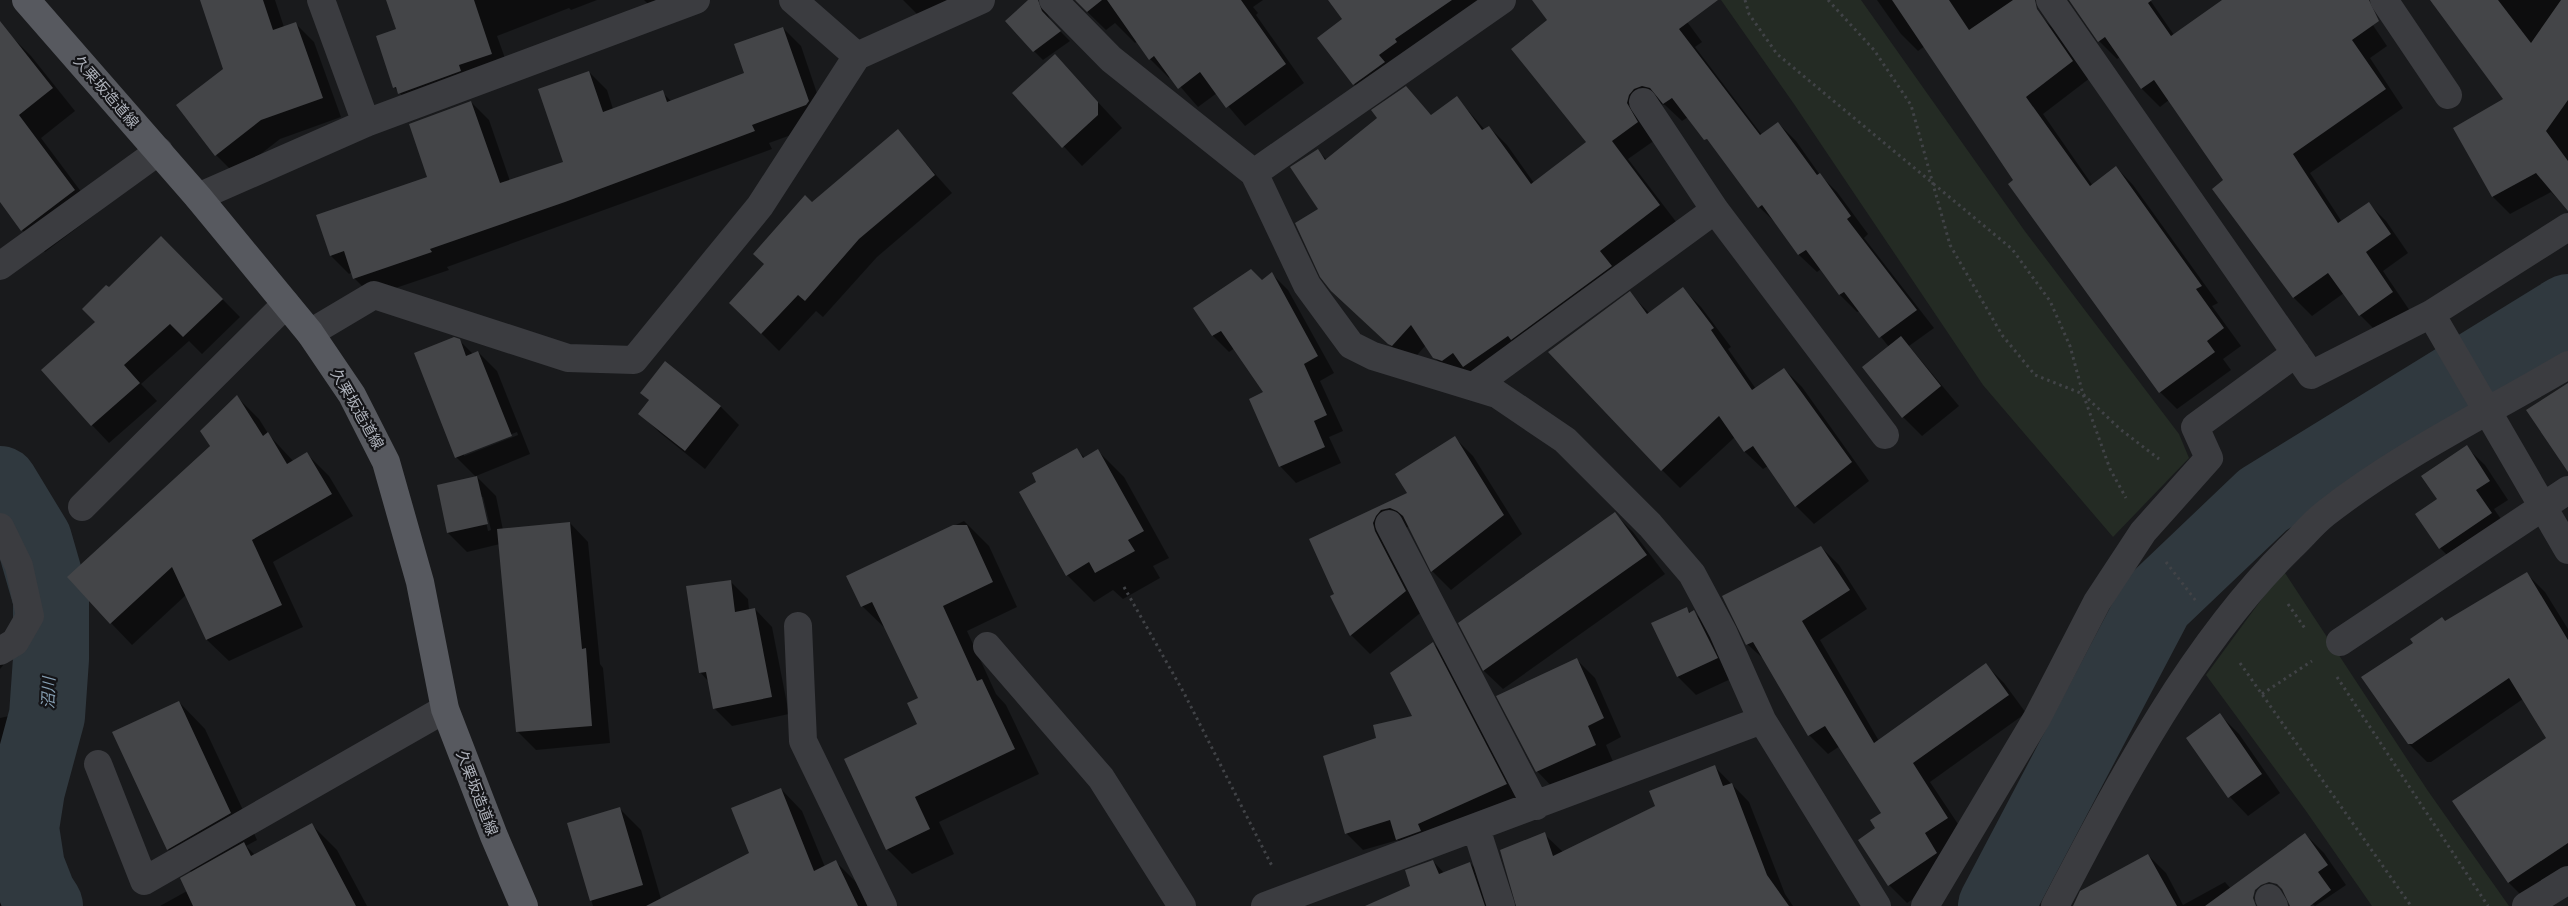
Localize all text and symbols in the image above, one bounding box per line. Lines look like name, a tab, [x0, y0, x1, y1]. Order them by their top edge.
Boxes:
street label: 久栗坂造道線	[69, 51, 144, 133]
street label: 久栗坂造道線	[326, 365, 389, 453]
water label: 沼川	[36, 675, 60, 709]
street label: 久栗坂造道線	[452, 747, 503, 839]

